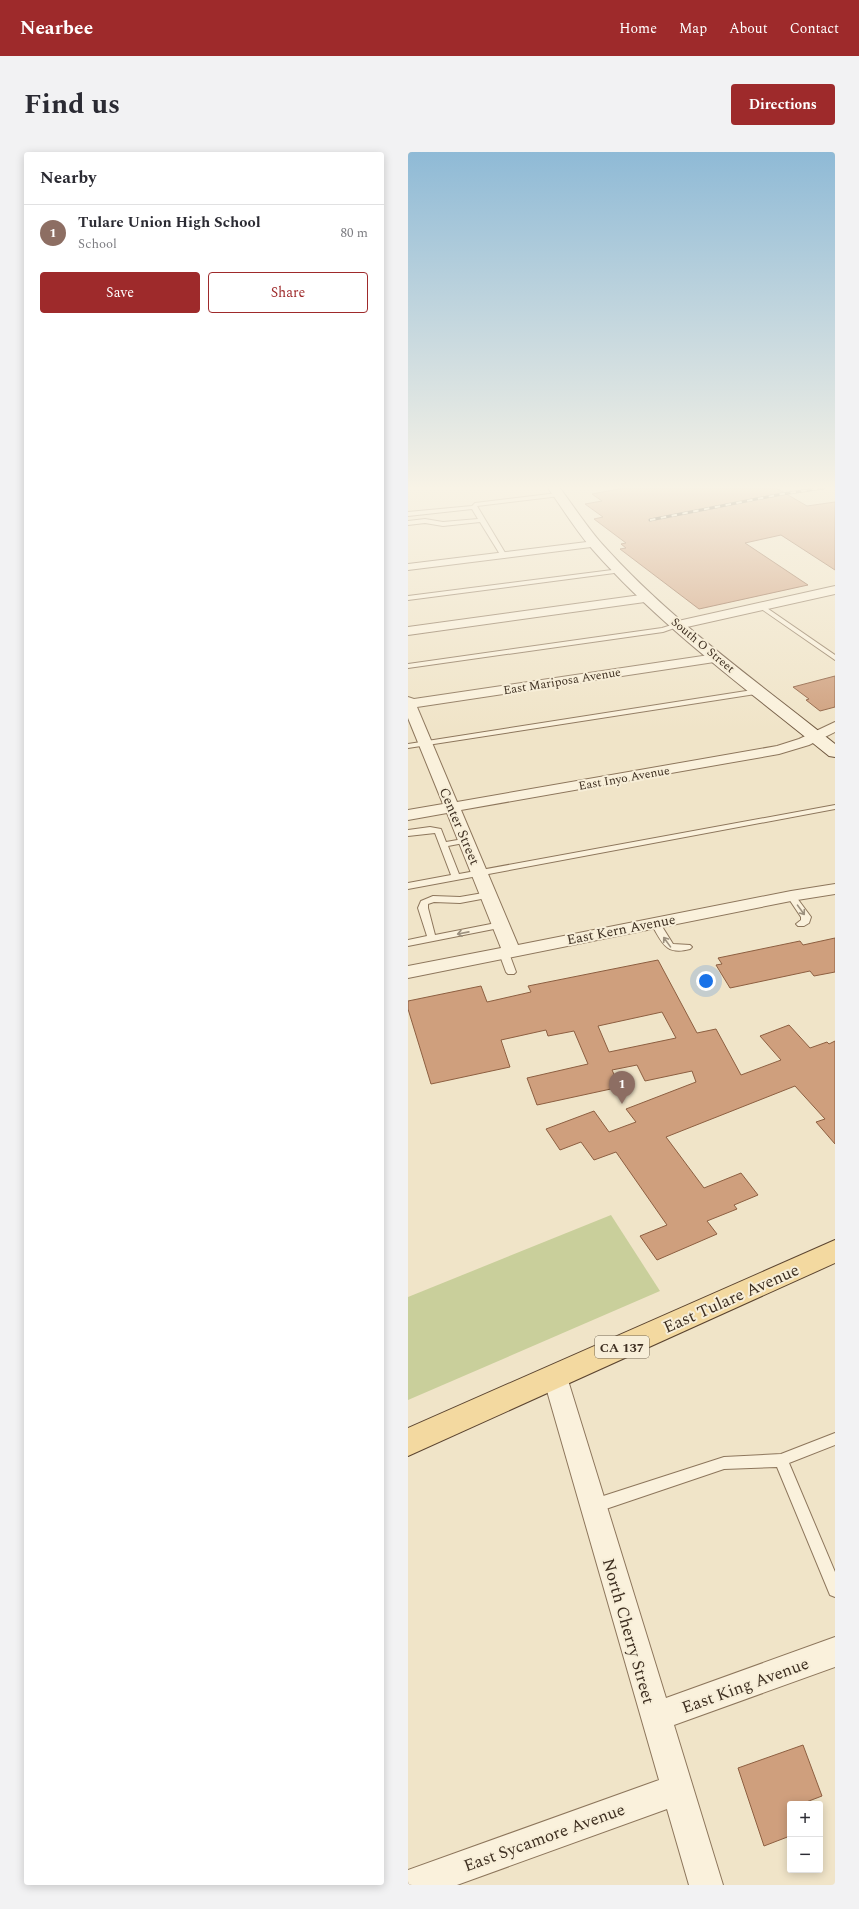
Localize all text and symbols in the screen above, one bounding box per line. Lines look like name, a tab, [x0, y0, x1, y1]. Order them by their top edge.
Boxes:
text: Nearbee	[20, 14, 93, 43]
text: Home	[619, 18, 657, 39]
text: Map	[679, 18, 707, 39]
text: About	[729, 18, 768, 39]
text: Contact	[790, 18, 839, 39]
text: Find us	[24, 83, 120, 126]
button: Directions	[731, 84, 835, 125]
text: Nearby	[40, 165, 96, 191]
text: Tulare Union High School	[78, 211, 261, 234]
text: 1	[49, 223, 57, 243]
text: 80 m	[341, 223, 368, 243]
text: School	[78, 234, 117, 254]
button: Save	[40, 272, 200, 313]
button: Share	[208, 272, 368, 313]
street label: South O Street	[667, 613, 739, 678]
street label: East Mariposa Avenue	[502, 663, 622, 700]
street label: East Inyo Avenue	[577, 761, 671, 796]
street label: Center Street	[434, 784, 485, 868]
one-way arrow	[797, 905, 805, 916]
street label: East Kern Avenue	[565, 909, 677, 950]
one-way arrow	[457, 929, 470, 937]
one-way arrow	[663, 936, 671, 947]
your location	[696, 971, 716, 991]
pin: 1	[609, 1071, 635, 1104]
street label: East Tulare Avenue	[659, 1257, 804, 1341]
road number: CA 137	[595, 1336, 649, 1358]
street label: North Cherry Street	[595, 1555, 661, 1707]
street label: East King Avenue	[678, 1651, 813, 1721]
street label: East Sycamore Avenue	[460, 1797, 629, 1879]
map controls	[787, 1801, 823, 1873]
button: +	[787, 1801, 823, 1837]
button: −	[787, 1837, 823, 1873]

